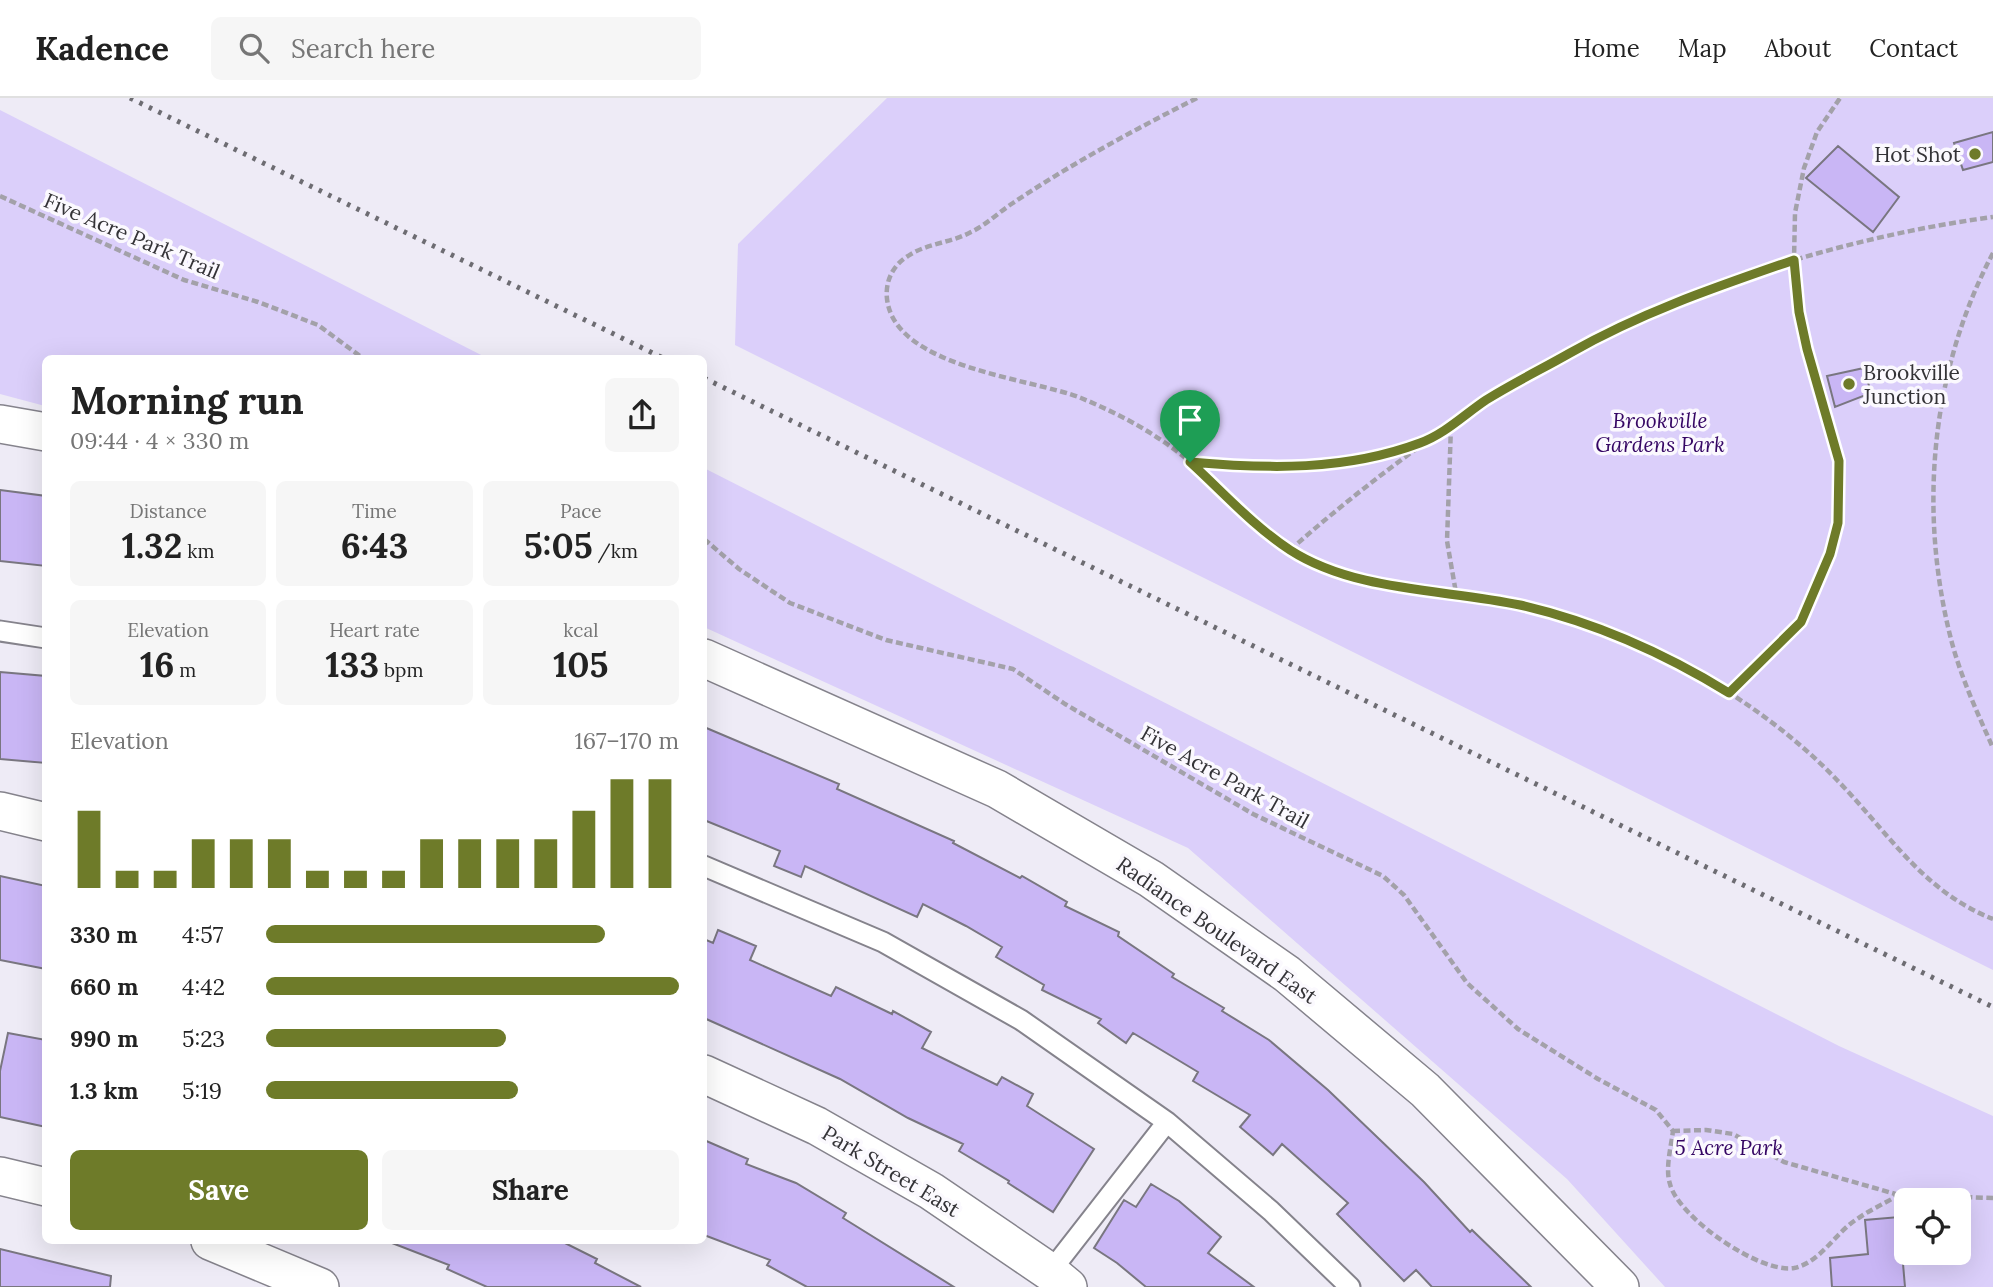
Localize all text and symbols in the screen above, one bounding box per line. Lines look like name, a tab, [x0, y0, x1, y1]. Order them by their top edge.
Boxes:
search box	[211, 17, 701, 80]
text: Kadence	[35, 27, 169, 69]
icon: search	[235, 29, 273, 67]
text: Search here	[291, 32, 435, 65]
text: Home	[1573, 33, 1640, 64]
text: Map	[1678, 33, 1727, 64]
text: About	[1765, 33, 1831, 64]
text: Contact	[1869, 33, 1958, 64]
place label: Hot Shot	[1874, 141, 1962, 168]
marker: Hot Shot	[1967, 146, 1983, 162]
street label: Five Acre Park Trail	[40, 187, 224, 285]
place label: Brookville Junction	[1862, 359, 1960, 410]
text: Morning run	[70, 376, 304, 424]
marker: Brookville Junction	[1841, 376, 1857, 392]
button: share	[605, 378, 679, 452]
pin	[1160, 390, 1220, 462]
icon: arrive	[1171, 401, 1209, 439]
park label: Brookville Gardens Park	[1595, 407, 1725, 458]
text: 09:44 · 4 × 330 m	[70, 426, 249, 455]
text: Distance	[130, 499, 207, 523]
text: Time	[352, 499, 397, 523]
text: Pace	[560, 499, 602, 523]
text: 1.32	[122, 523, 182, 568]
text: 6:43	[341, 523, 408, 568]
text: 5:05	[524, 523, 593, 568]
text: km	[182, 539, 215, 563]
text: /km	[593, 539, 638, 563]
text: Elevation	[127, 618, 209, 642]
text: Heart rate	[329, 618, 420, 642]
text: kcal	[563, 618, 598, 642]
text: 16	[140, 642, 174, 687]
text: 133	[326, 642, 379, 687]
text: 105	[553, 642, 609, 687]
text: m	[174, 658, 196, 682]
text: bpm	[379, 658, 423, 682]
street label: Five Acre Park Trail	[1136, 719, 1314, 835]
text: Elevation	[70, 726, 169, 755]
text: 167–170 m	[574, 726, 679, 755]
street label: Radiance Boulevard East	[1111, 850, 1323, 1010]
text: 330 m	[70, 920, 138, 949]
text: 4:57	[182, 920, 223, 949]
text: 660 m	[70, 972, 138, 1001]
text: 4:42	[182, 972, 225, 1001]
text: 990 m	[70, 1024, 138, 1053]
text: 5:23	[182, 1024, 225, 1053]
text: 1.3 km	[70, 1076, 138, 1105]
text: 5:19	[182, 1076, 222, 1105]
street label: Park Street East	[817, 1119, 966, 1223]
park label: 5 Acre Park	[1675, 1134, 1783, 1161]
button: Save	[70, 1150, 368, 1230]
button: Share	[382, 1150, 679, 1230]
map controls	[1894, 1188, 1971, 1265]
button: locate	[1894, 1188, 1971, 1265]

